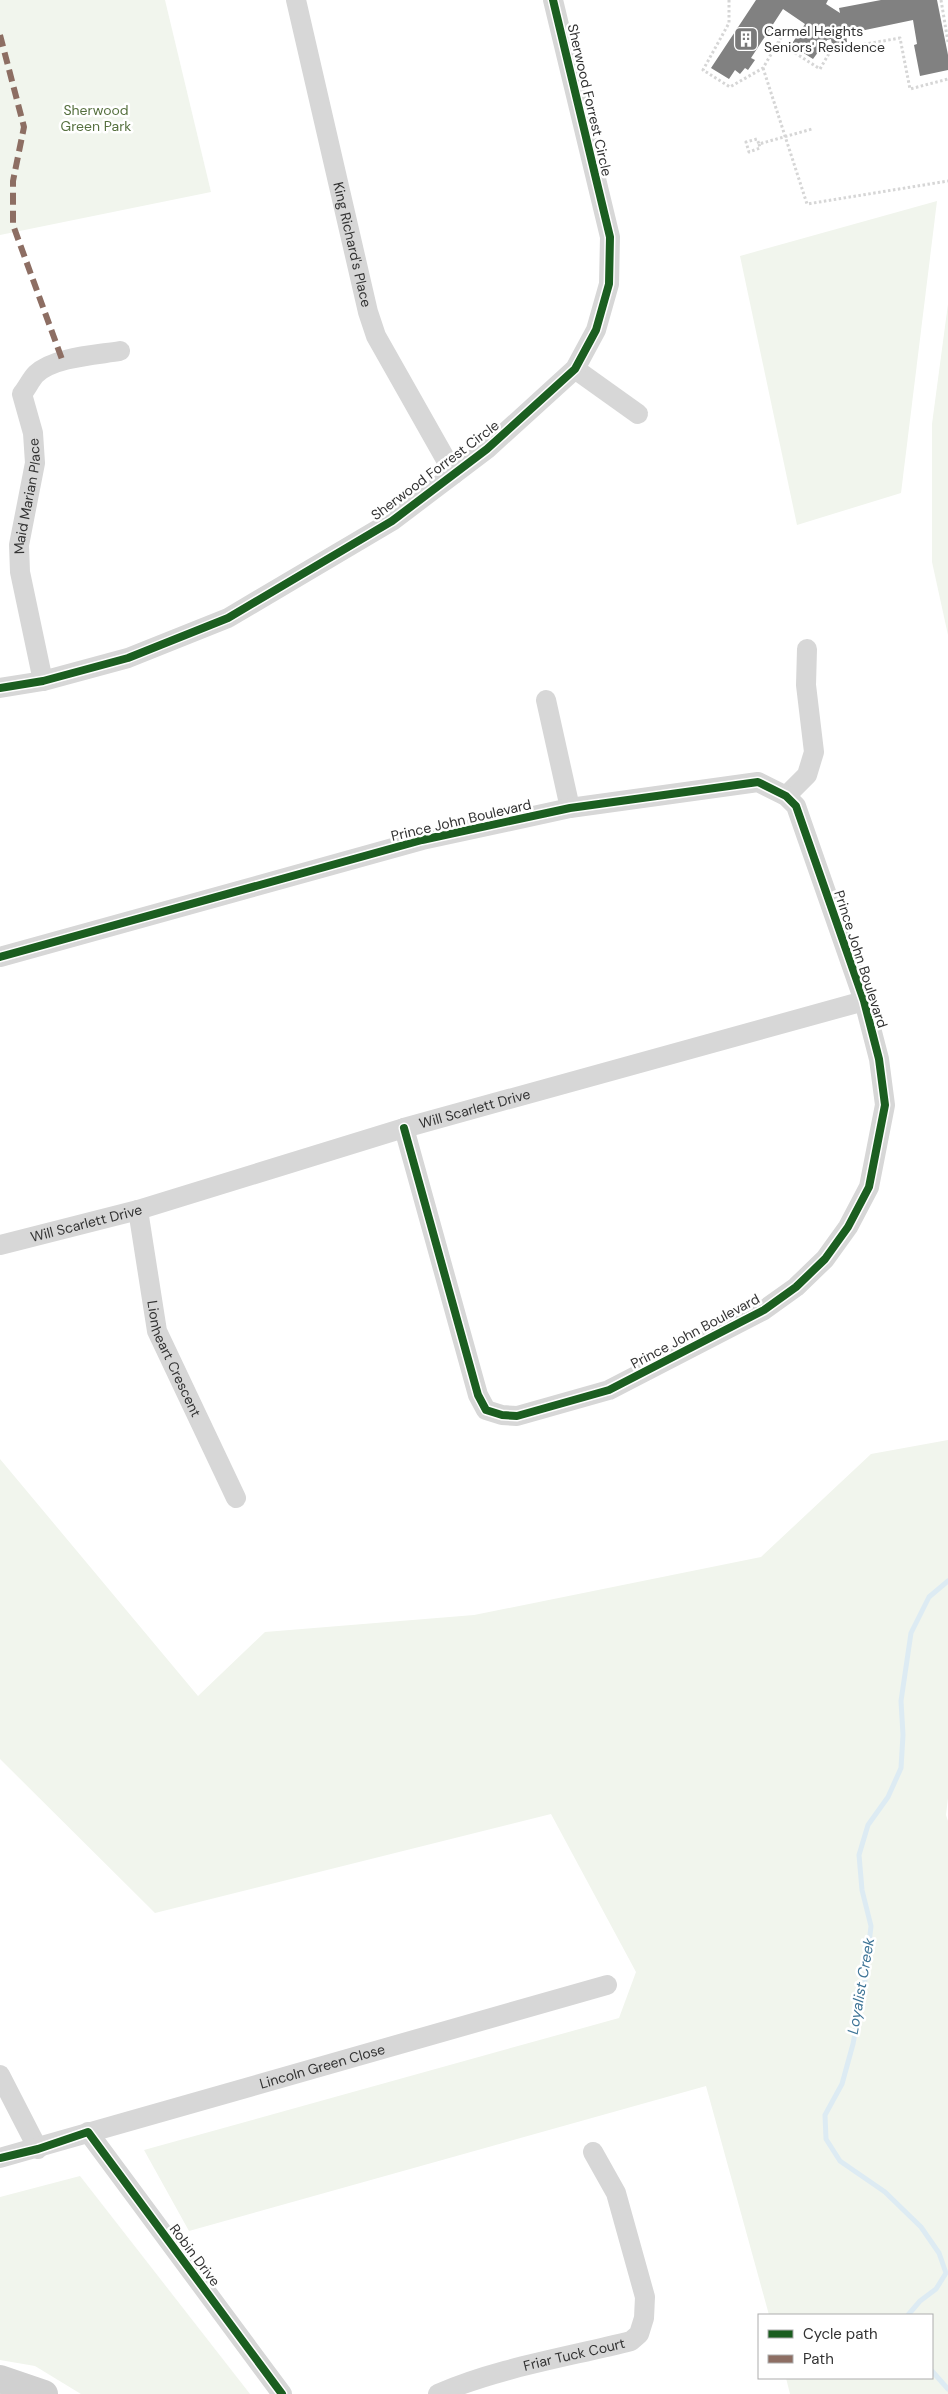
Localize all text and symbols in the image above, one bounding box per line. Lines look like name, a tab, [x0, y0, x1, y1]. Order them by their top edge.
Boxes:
street label: Sherwood Forrest Circle	[564, 22, 616, 178]
place label: Carmel Heights Seniors' Residence	[764, 22, 885, 56]
building icon: Carmel Heights Seniors' Residence	[733, 26, 759, 52]
park label: Sherwood Green Park	[61, 101, 131, 135]
street label: King Richard's Place	[329, 180, 376, 309]
street label: Sherwood Forrest Circle	[367, 416, 503, 524]
street label: Maid Marian Place	[10, 438, 44, 555]
street label: Prince John Boulevard	[389, 795, 533, 845]
street label: Prince John Boulevard	[830, 888, 892, 1030]
street label: Will Scarlett Drive	[417, 1085, 532, 1132]
street label: Will Scarlett Drive	[28, 1200, 144, 1246]
street label: Prince John Boulevard	[627, 1289, 763, 1373]
street label: Lionheart Crescent	[143, 1299, 205, 1420]
water label: Loyalist Creek	[843, 1936, 879, 2036]
street label: Lincoln Green Close	[257, 2040, 387, 2093]
street label: Robin Drive	[166, 2220, 224, 2290]
legend	[758, 2314, 933, 2379]
text: Cycle path	[803, 2324, 878, 2344]
street label: Friar Tuck Court	[521, 2334, 627, 2375]
text: Path	[803, 2349, 834, 2369]

